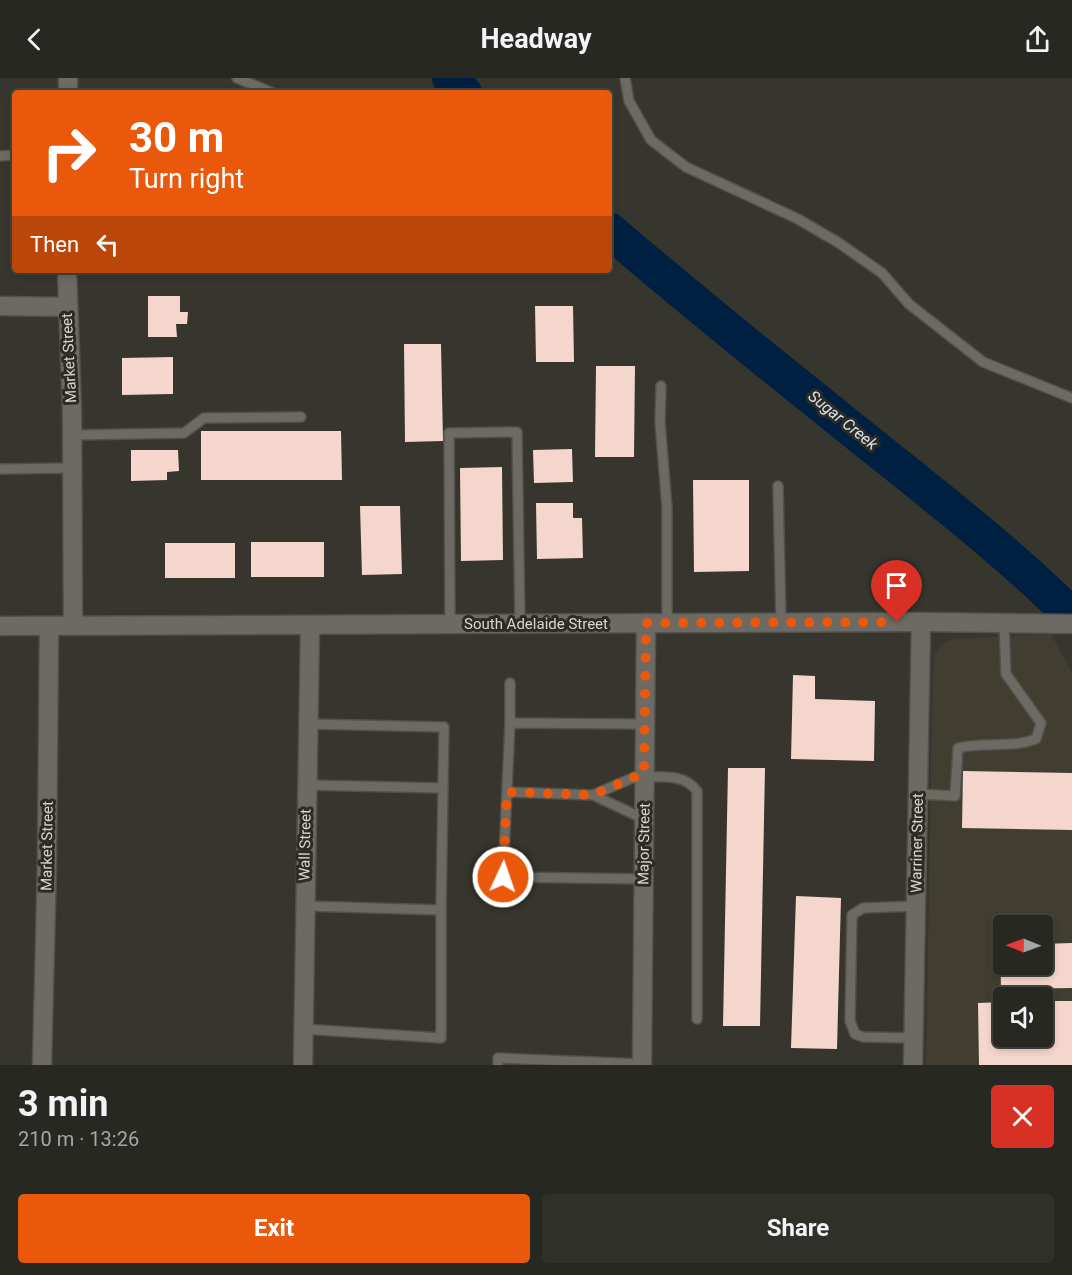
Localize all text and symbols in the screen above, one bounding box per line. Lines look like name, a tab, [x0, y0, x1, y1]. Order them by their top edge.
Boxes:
icon: back	[18, 23, 51, 56]
text: Headway	[481, 23, 591, 55]
icon: share	[1021, 23, 1054, 56]
text: 30 m	[129, 113, 224, 162]
icon: right	[30, 114, 108, 192]
text: Turn right	[129, 163, 244, 195]
icon: left	[91, 228, 124, 261]
text: Then	[30, 232, 79, 257]
street label: Market Street	[58, 313, 80, 403]
water label: Sugar Creek	[805, 386, 882, 454]
pin	[871, 560, 922, 622]
icon: arrive	[880, 569, 913, 602]
street label: South Adelaide Street	[464, 615, 608, 633]
street label: Warriner Street	[907, 793, 927, 893]
street label: Market Street	[37, 801, 57, 891]
street label: Major Street	[634, 803, 654, 885]
street label: Wall Street	[295, 809, 315, 881]
position arrow	[471, 845, 535, 909]
north arrow	[993, 915, 1053, 975]
map controls	[993, 915, 1053, 1047]
button: sound	[993, 987, 1053, 1047]
text: 3 min	[18, 1083, 109, 1125]
button: close	[991, 1085, 1054, 1148]
text: 210 m · 13:26	[18, 1127, 139, 1151]
button: Exit	[18, 1194, 530, 1263]
button: Share	[542, 1194, 1054, 1263]

